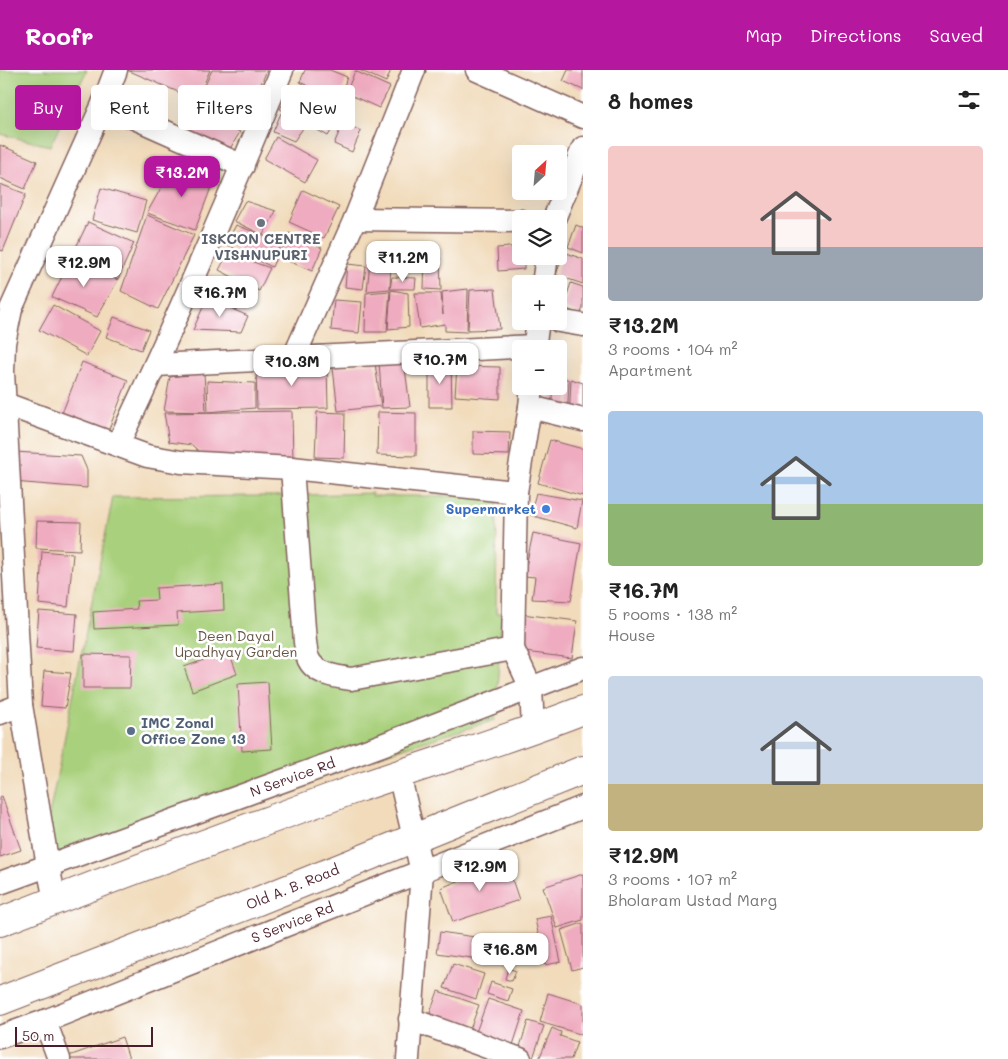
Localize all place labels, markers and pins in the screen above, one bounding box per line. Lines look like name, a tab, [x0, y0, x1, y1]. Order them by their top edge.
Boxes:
pin: ₹13.2M	[141, 156, 223, 198]
marker: ISKCON CENTRE VISHNUPURI	[255, 217, 267, 229]
place label: ISKCON CENTRE VISHNUPURI	[201, 229, 321, 264]
pin: ₹11.2M	[362, 240, 444, 283]
pin: ₹12.9M	[43, 246, 125, 288]
pin: ₹16.7M	[179, 276, 261, 318]
pin: ₹10.7M	[399, 342, 481, 385]
pin: ₹10.3M	[251, 344, 333, 387]
place label: Supermarket	[446, 499, 536, 518]
marker: Supermarket	[540, 503, 552, 515]
place label: IMC Zonal Office Zone 13	[141, 713, 245, 748]
marker: IMC Zonal Office Zone 13	[125, 725, 137, 737]
pin: ₹12.9M	[439, 850, 521, 892]
pin: ₹16.8M	[469, 932, 551, 975]

